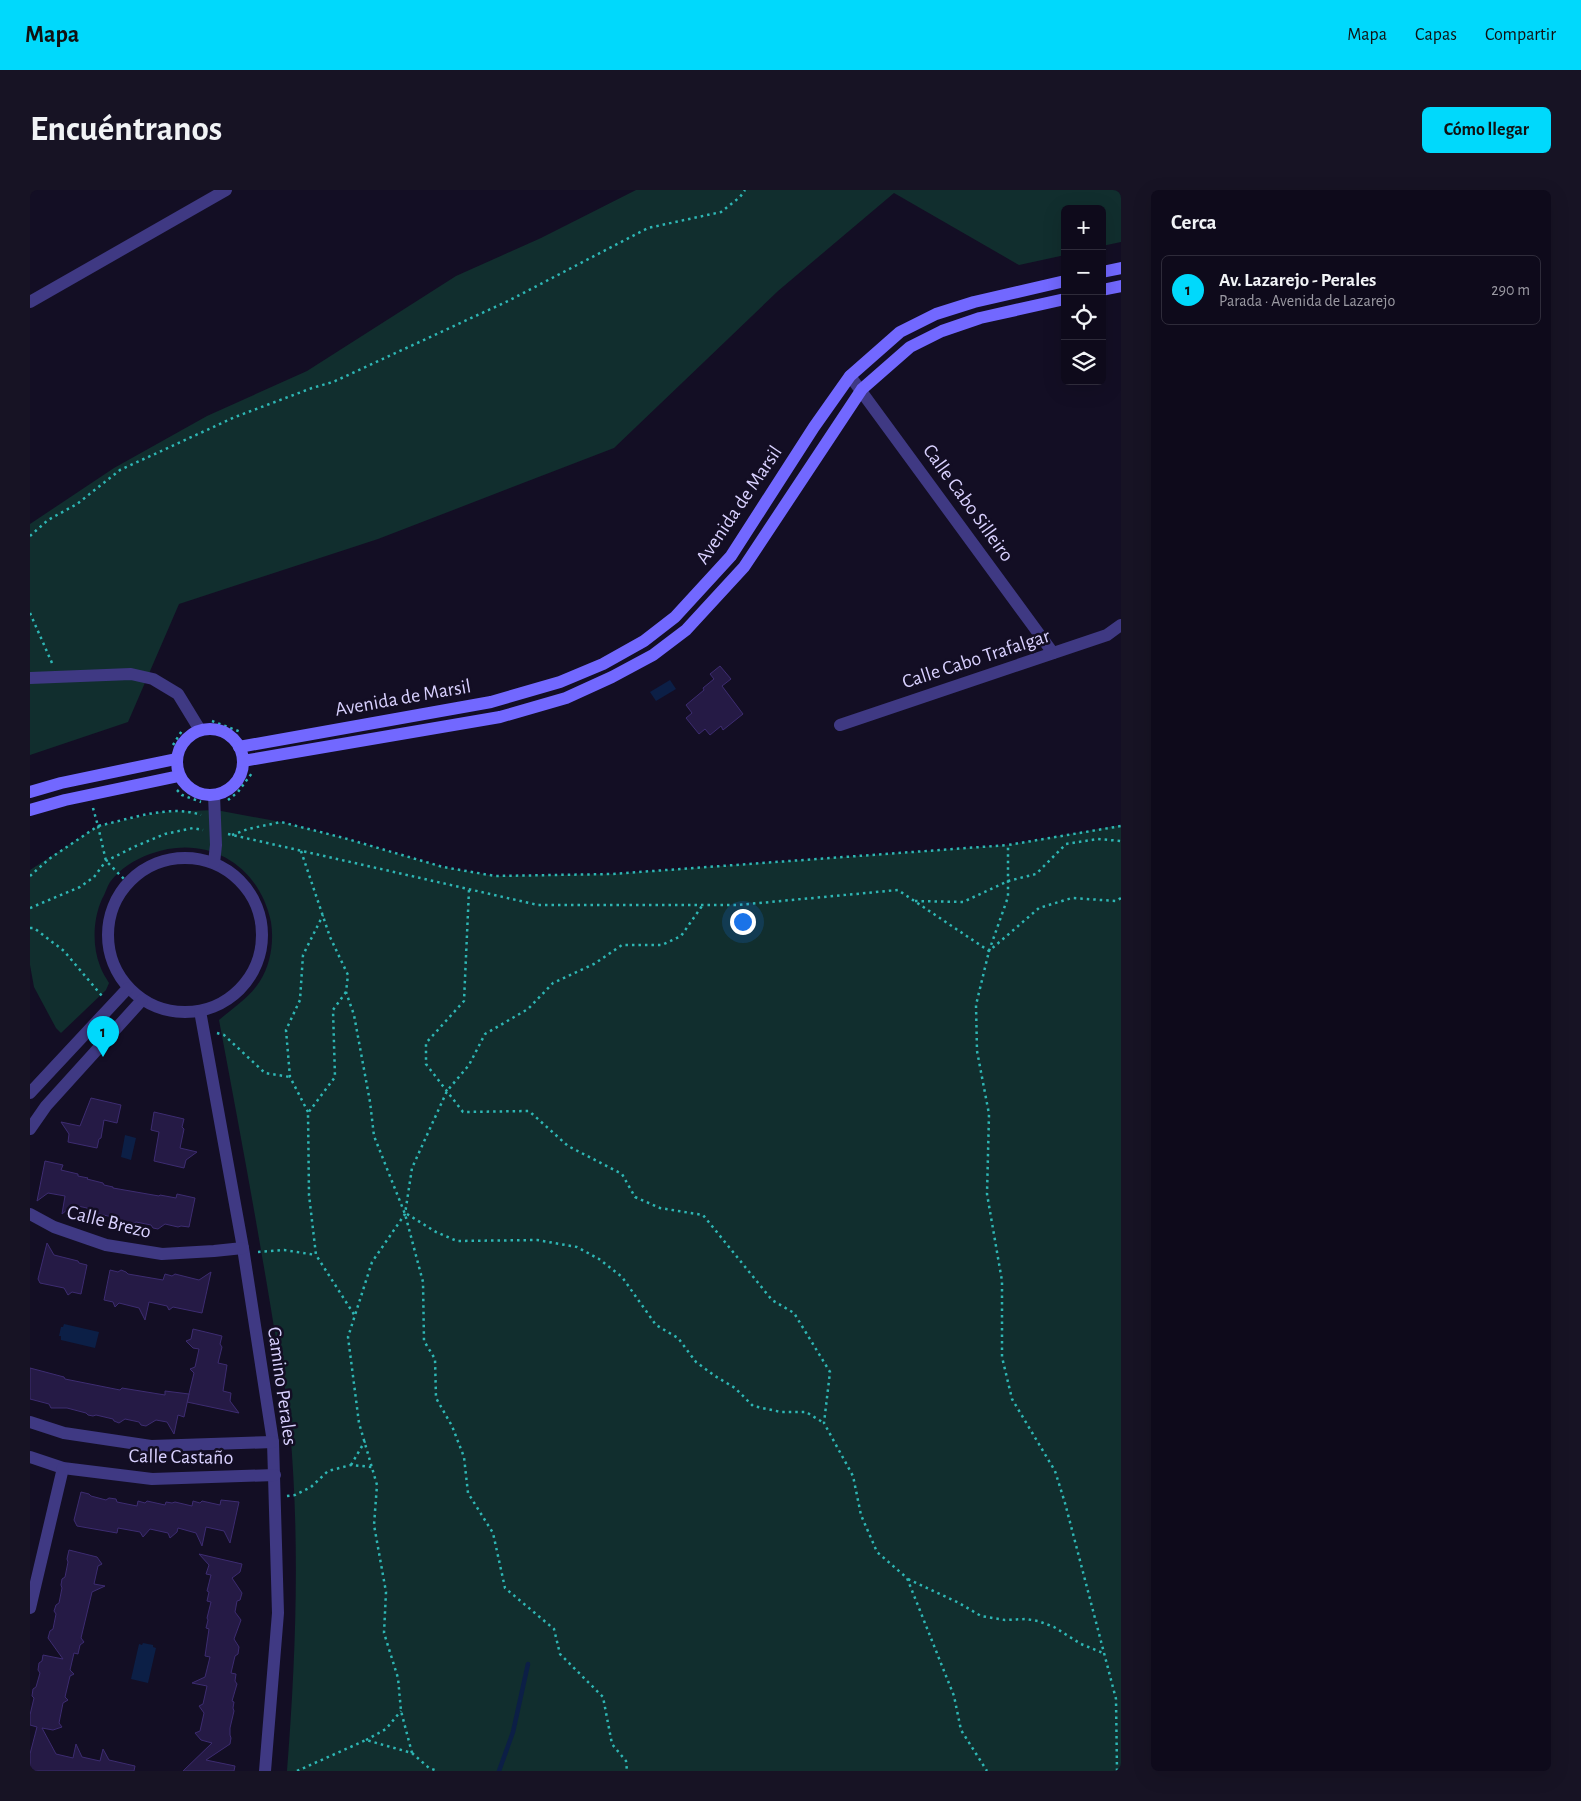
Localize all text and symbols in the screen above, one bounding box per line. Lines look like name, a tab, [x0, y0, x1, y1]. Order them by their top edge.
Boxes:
text: Mapa	[25, 23, 79, 47]
text: Mapa	[1347, 26, 1387, 44]
text: Capas	[1415, 26, 1457, 44]
text: Compartir	[1485, 26, 1556, 44]
button: Cómo llegar	[1422, 107, 1551, 153]
text: Encuéntranos	[30, 112, 222, 147]
map controls	[1061, 205, 1106, 385]
button: +	[1061, 205, 1106, 250]
text: Cerca	[1171, 212, 1217, 233]
button: −	[1061, 250, 1106, 295]
text: Av. Lazarejo - Perales	[1219, 271, 1376, 290]
text: 1	[1185, 282, 1191, 298]
text: 290 m	[1491, 282, 1530, 298]
text: Parada · Avenida de Lazarejo	[1219, 293, 1395, 309]
button: locate	[1061, 295, 1106, 340]
button: layers	[1061, 340, 1106, 385]
street label: Calle Cabo Silleiro	[919, 441, 1017, 565]
street label: Avenida de Marsil	[692, 442, 786, 568]
street label: Calle Cabo Trafalgar	[900, 626, 1053, 692]
street label: Avenida de Marsil	[333, 676, 473, 720]
your location	[730, 909, 756, 935]
pin: 1	[87, 1016, 119, 1057]
street label: Calle Brezo	[65, 1202, 153, 1242]
street label: Camino Perales	[264, 1325, 300, 1447]
street label: Calle Castaño	[129, 1446, 233, 1468]

